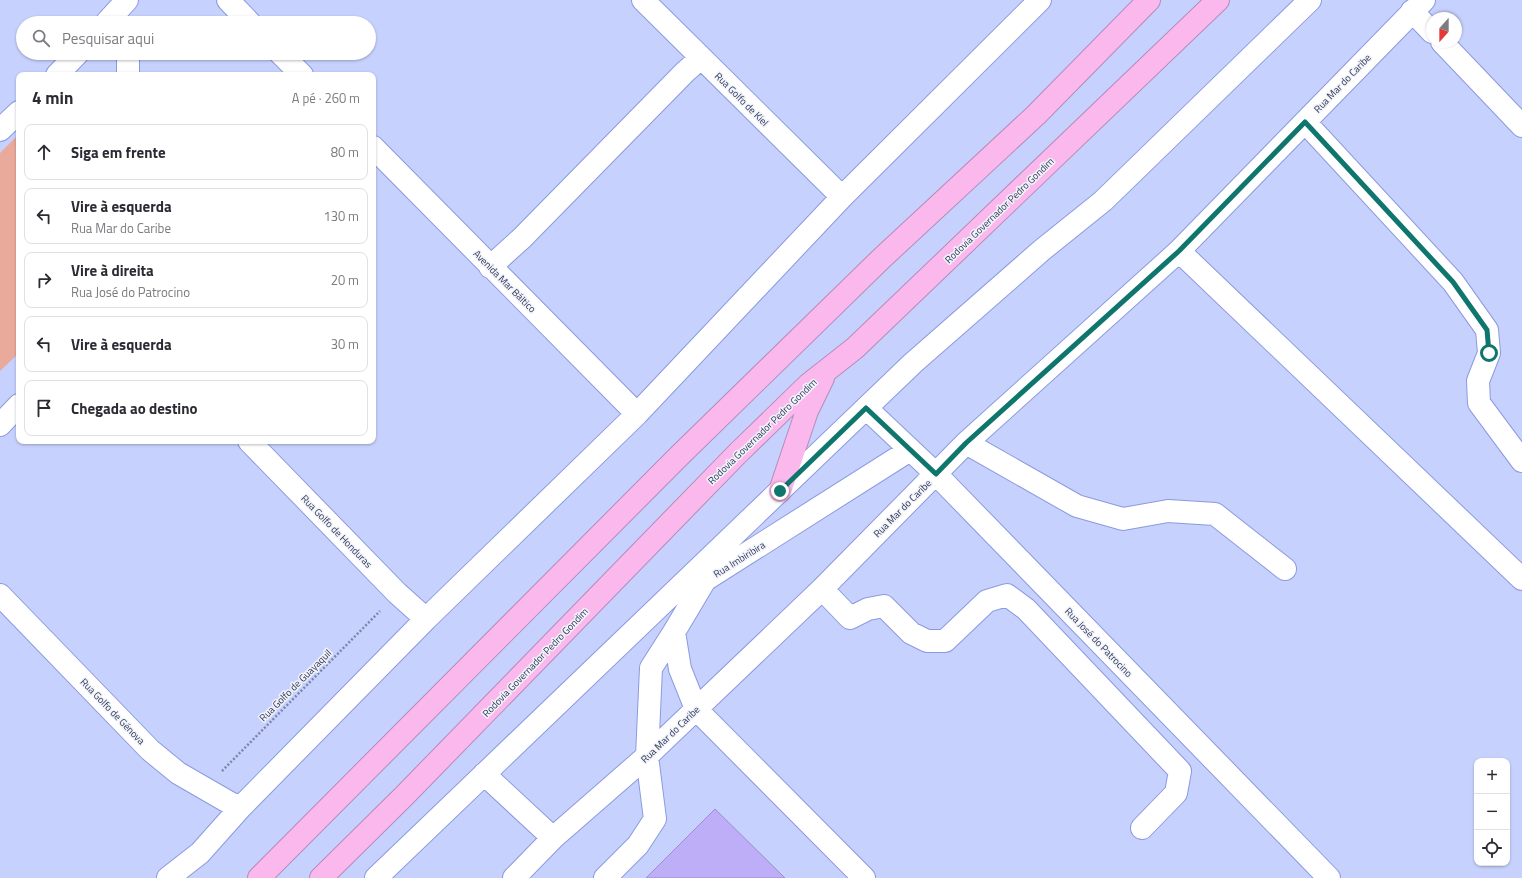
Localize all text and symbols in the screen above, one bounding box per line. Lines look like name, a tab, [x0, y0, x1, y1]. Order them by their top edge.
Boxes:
north arrow	[1426, 12, 1462, 48]
search box	[16, 16, 376, 60]
icon: search	[30, 27, 52, 49]
text: Pesquisar aqui	[62, 27, 154, 50]
street label: Rua Mar do Caribe	[1310, 50, 1374, 116]
street label: Rua Golfo de Kiel	[711, 69, 772, 130]
text: 4 min	[32, 85, 73, 111]
text: A pé · 260 m	[292, 88, 360, 108]
icon: ahead	[33, 141, 55, 163]
text: Siga em frente	[71, 141, 166, 164]
text: 80 m	[331, 142, 359, 162]
street label: Rodovia Governador Pedro Gondim	[941, 154, 1057, 267]
text: Vire à esquerda	[71, 195, 172, 218]
icon: left	[33, 205, 55, 227]
text: 130 m	[323, 206, 359, 226]
text: Rua Mar do Caribe	[71, 218, 171, 238]
street label: Avenida Mar Báltico	[470, 247, 539, 316]
text: Vire à direita	[71, 259, 154, 282]
icon: right	[33, 269, 55, 291]
text: 20 m	[331, 270, 359, 290]
text: Rua José do Patrocino	[71, 282, 190, 302]
icon: left	[33, 333, 55, 355]
text: Vire à esquerda	[71, 333, 172, 356]
text: 30 m	[331, 334, 359, 354]
route start	[1480, 344, 1498, 362]
street label: Rodovia Governador Pedro Gondim	[704, 375, 820, 488]
icon: arrive	[33, 397, 55, 419]
text: Chegada ao destino	[71, 397, 197, 420]
street label: Rua Mar do Caribe	[870, 476, 935, 541]
route end	[771, 482, 789, 500]
street label: Rua Golfo de Honduras	[298, 491, 376, 572]
street label: Rua Imbiribira	[710, 538, 768, 581]
street label: Rodovia Governador Pedro Gondim	[479, 604, 592, 720]
street label: Rua José do Patrocino	[1061, 604, 1136, 681]
street label: Rua Golfo de Guayaquil	[256, 646, 335, 725]
street label: Rua Golfo de Génova	[77, 675, 148, 748]
street label: Rua Mar do Caribe	[637, 702, 703, 766]
map controls	[1474, 758, 1510, 866]
button: +	[1474, 758, 1510, 794]
button: −	[1474, 794, 1510, 830]
button: locate	[1474, 830, 1510, 866]

